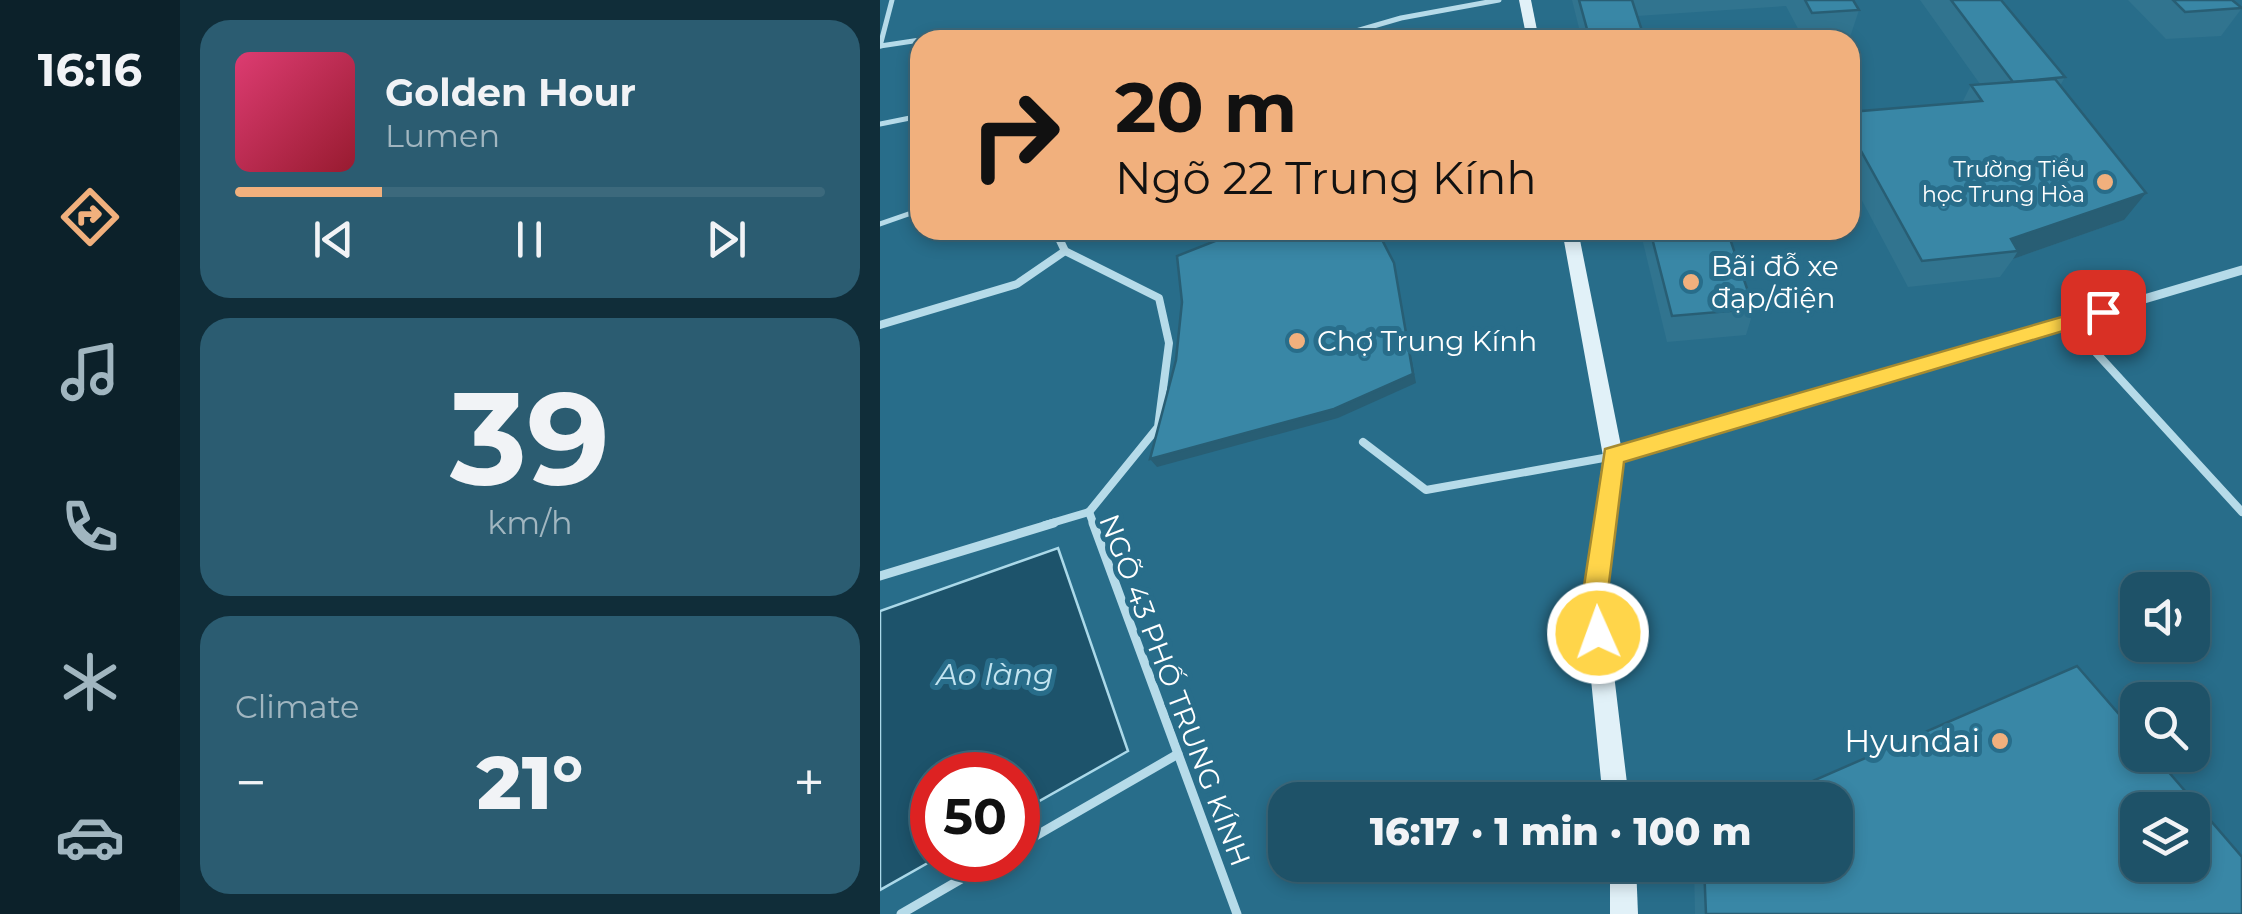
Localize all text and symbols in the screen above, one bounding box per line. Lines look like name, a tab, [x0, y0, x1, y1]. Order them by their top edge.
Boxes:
text: 16:16	[38, 42, 142, 97]
text: 20 m	[1115, 64, 1297, 150]
text: Golden Hour	[385, 69, 636, 116]
icon: right	[950, 70, 1080, 200]
text: Lumen	[385, 116, 500, 155]
text: Ngõ 22 Trung Kính	[1115, 150, 1537, 205]
place label: Trường Tiểu học Trung Hòa	[1922, 156, 2085, 208]
marker: Trường Tiểu học Trung Hòa	[2094, 171, 2116, 193]
icon: directions	[55, 182, 125, 252]
icon: previous	[306, 212, 361, 267]
icon: pause	[502, 212, 557, 267]
icon: next	[699, 212, 754, 267]
place label: Bãi đỗ xe đạp/điện	[1711, 249, 1839, 315]
pin	[2061, 270, 2146, 355]
marker: Bãi đỗ xe đạp/điện	[1680, 271, 1702, 293]
icon: arrive	[2076, 285, 2131, 340]
place label: Chợ Trung Kính	[1317, 324, 1537, 358]
marker: Chợ Trung Kính	[1286, 330, 1308, 352]
icon: music	[55, 337, 125, 407]
text: 39	[450, 358, 610, 517]
icon: phone	[55, 492, 125, 562]
text: km/h	[487, 503, 573, 542]
street label: NGÕ 43 PHỐ TRUNG KÍNH	[1092, 509, 1258, 871]
map controls	[2120, 572, 2210, 882]
button: sound	[2120, 572, 2210, 662]
position arrow	[1546, 581, 1650, 685]
icon: climate	[55, 647, 125, 717]
water label: Ao làng	[934, 656, 1054, 693]
button: search	[2120, 682, 2210, 772]
text: Climate	[235, 687, 359, 726]
place label: Hyundai	[1844, 721, 1980, 760]
marker: Hyundai	[1989, 730, 2011, 752]
text: 21°	[477, 736, 583, 828]
text: −	[235, 749, 267, 816]
text: +	[793, 749, 825, 816]
speed limit sign: 50	[910, 752, 1040, 882]
button: layers	[2120, 792, 2210, 882]
icon: car	[55, 802, 125, 872]
text: 16:17 · 1 min · 100 m	[1370, 808, 1751, 855]

